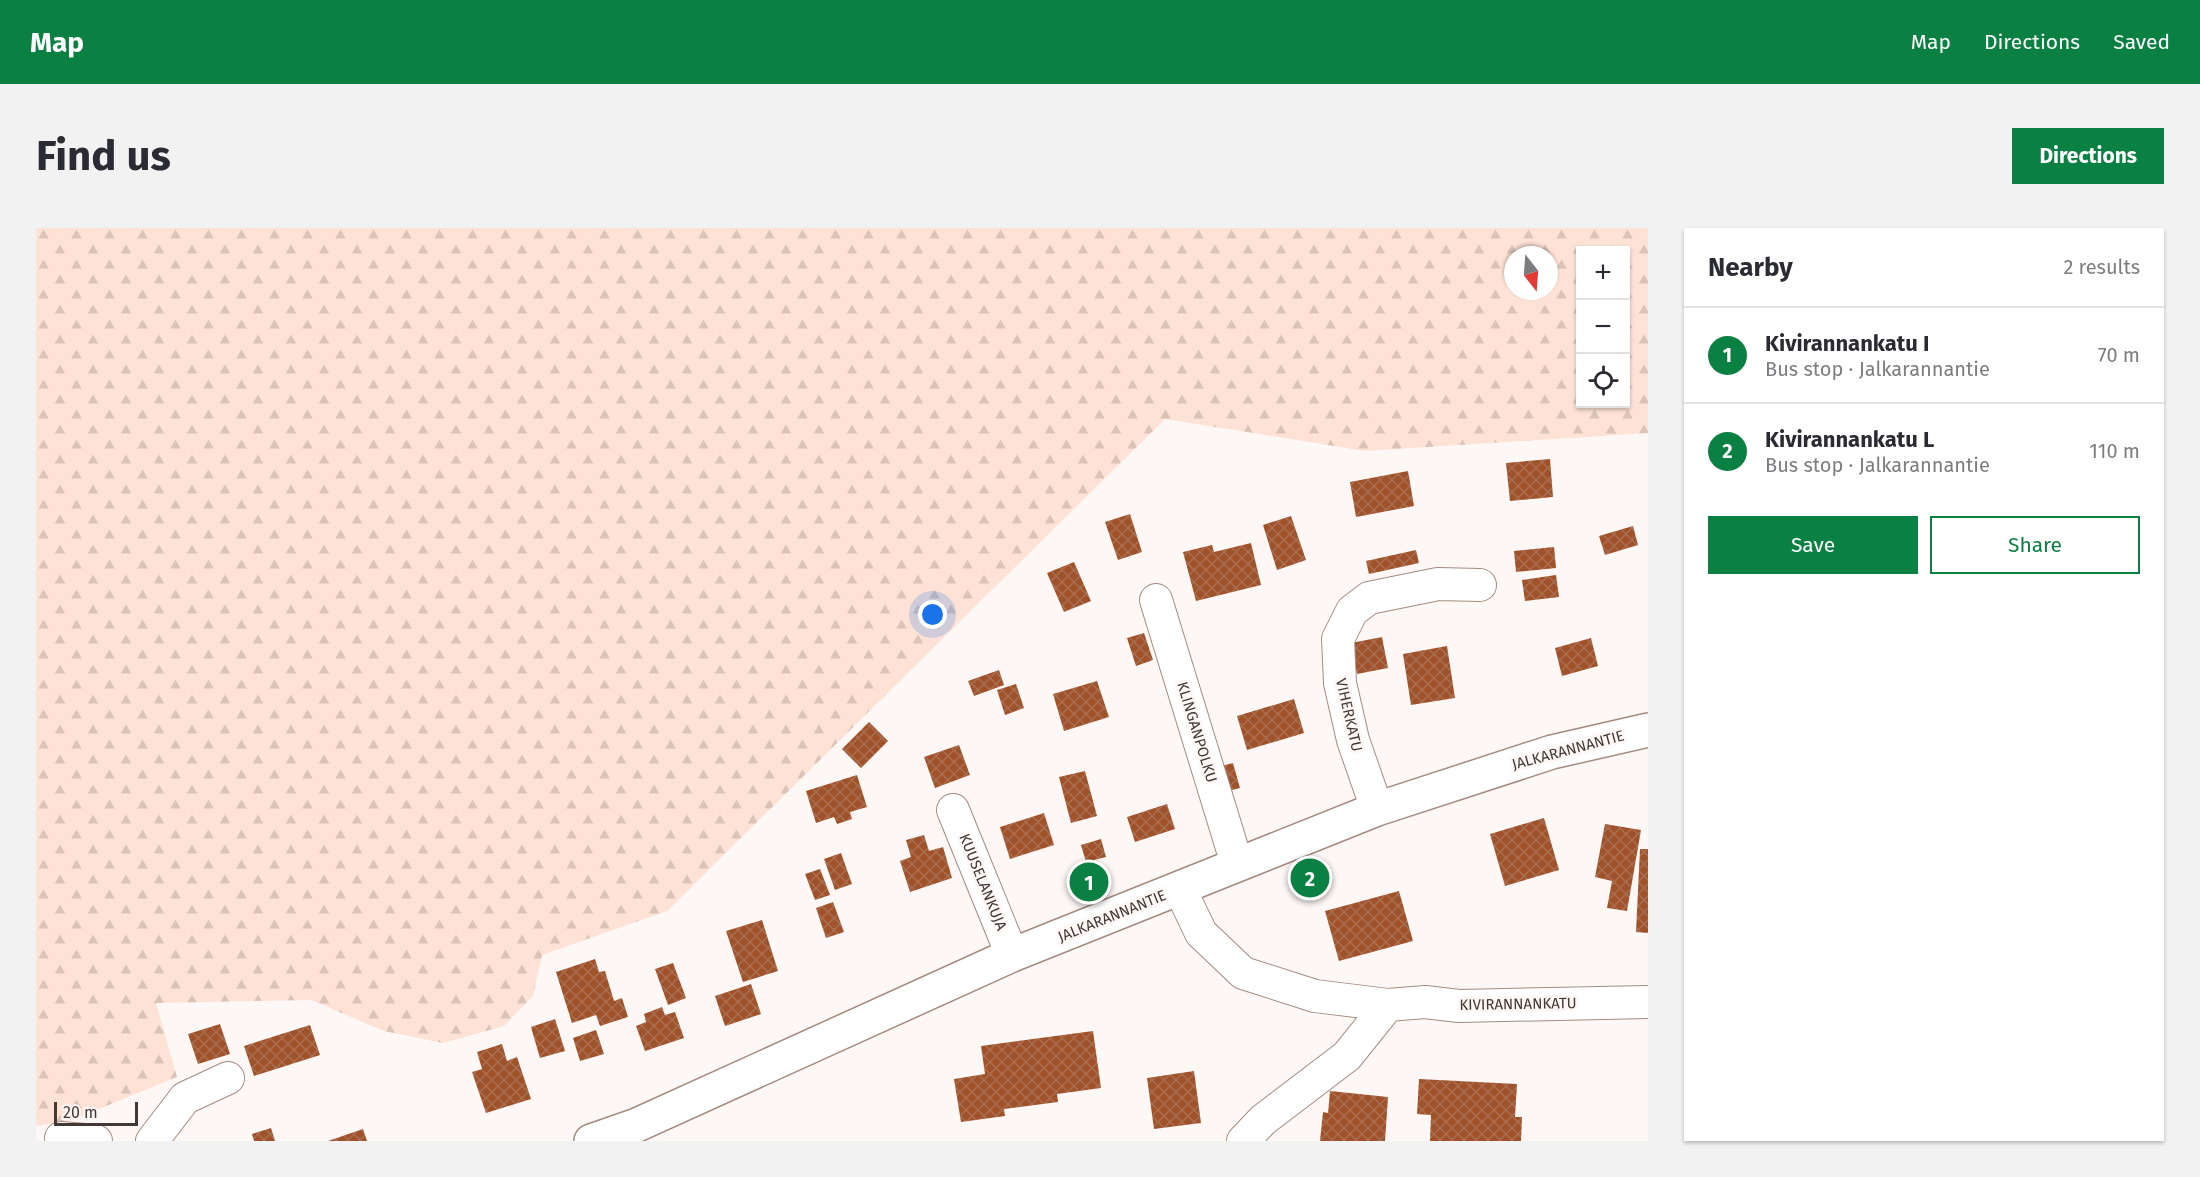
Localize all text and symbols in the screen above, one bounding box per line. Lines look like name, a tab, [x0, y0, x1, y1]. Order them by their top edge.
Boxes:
text: Map	[30, 26, 84, 59]
text: Map	[1911, 29, 1951, 55]
text: Directions	[1984, 29, 2080, 55]
text: Saved	[2113, 29, 2170, 55]
button: Directions	[2012, 128, 2164, 184]
text: Find us	[36, 131, 171, 181]
north arrow	[1504, 246, 1558, 300]
map controls	[1576, 246, 1630, 408]
button: +	[1576, 246, 1630, 300]
text: Nearby	[1708, 252, 1793, 283]
text: 2 results	[2063, 255, 2140, 279]
button: −	[1576, 300, 1630, 354]
text: Kivirannankatu I	[1765, 330, 1929, 357]
text: 1	[1723, 343, 1732, 367]
text: 70 m	[2098, 343, 2140, 367]
button: locate	[1576, 354, 1630, 408]
text: Bus stop · Jalkarannantie	[1765, 357, 1990, 381]
text: Kivirannankatu L	[1765, 426, 1934, 453]
text: 2	[1722, 439, 1733, 463]
text: 110 m	[2089, 439, 2140, 463]
text: Bus stop · Jalkarannantie	[1765, 453, 1990, 477]
button: Save	[1708, 516, 1918, 574]
button: Share	[1930, 516, 2140, 574]
your location	[918, 600, 947, 629]
street label: VIHERKATU	[1332, 677, 1366, 753]
street label: KLINGANPOLKU	[1173, 679, 1221, 785]
street label: JALKARANNANTIE	[1510, 726, 1626, 774]
street label: KUUSELANKUJA	[955, 831, 1011, 933]
pin: 2	[1290, 856, 1330, 900]
pin: 1	[1070, 860, 1108, 904]
street label: JALKARANNANTIE	[1055, 886, 1169, 946]
street label: KIVIRANNANKATU	[1459, 994, 1577, 1014]
scale bar	[54, 1099, 138, 1126]
text: 20 m	[63, 1103, 98, 1122]

